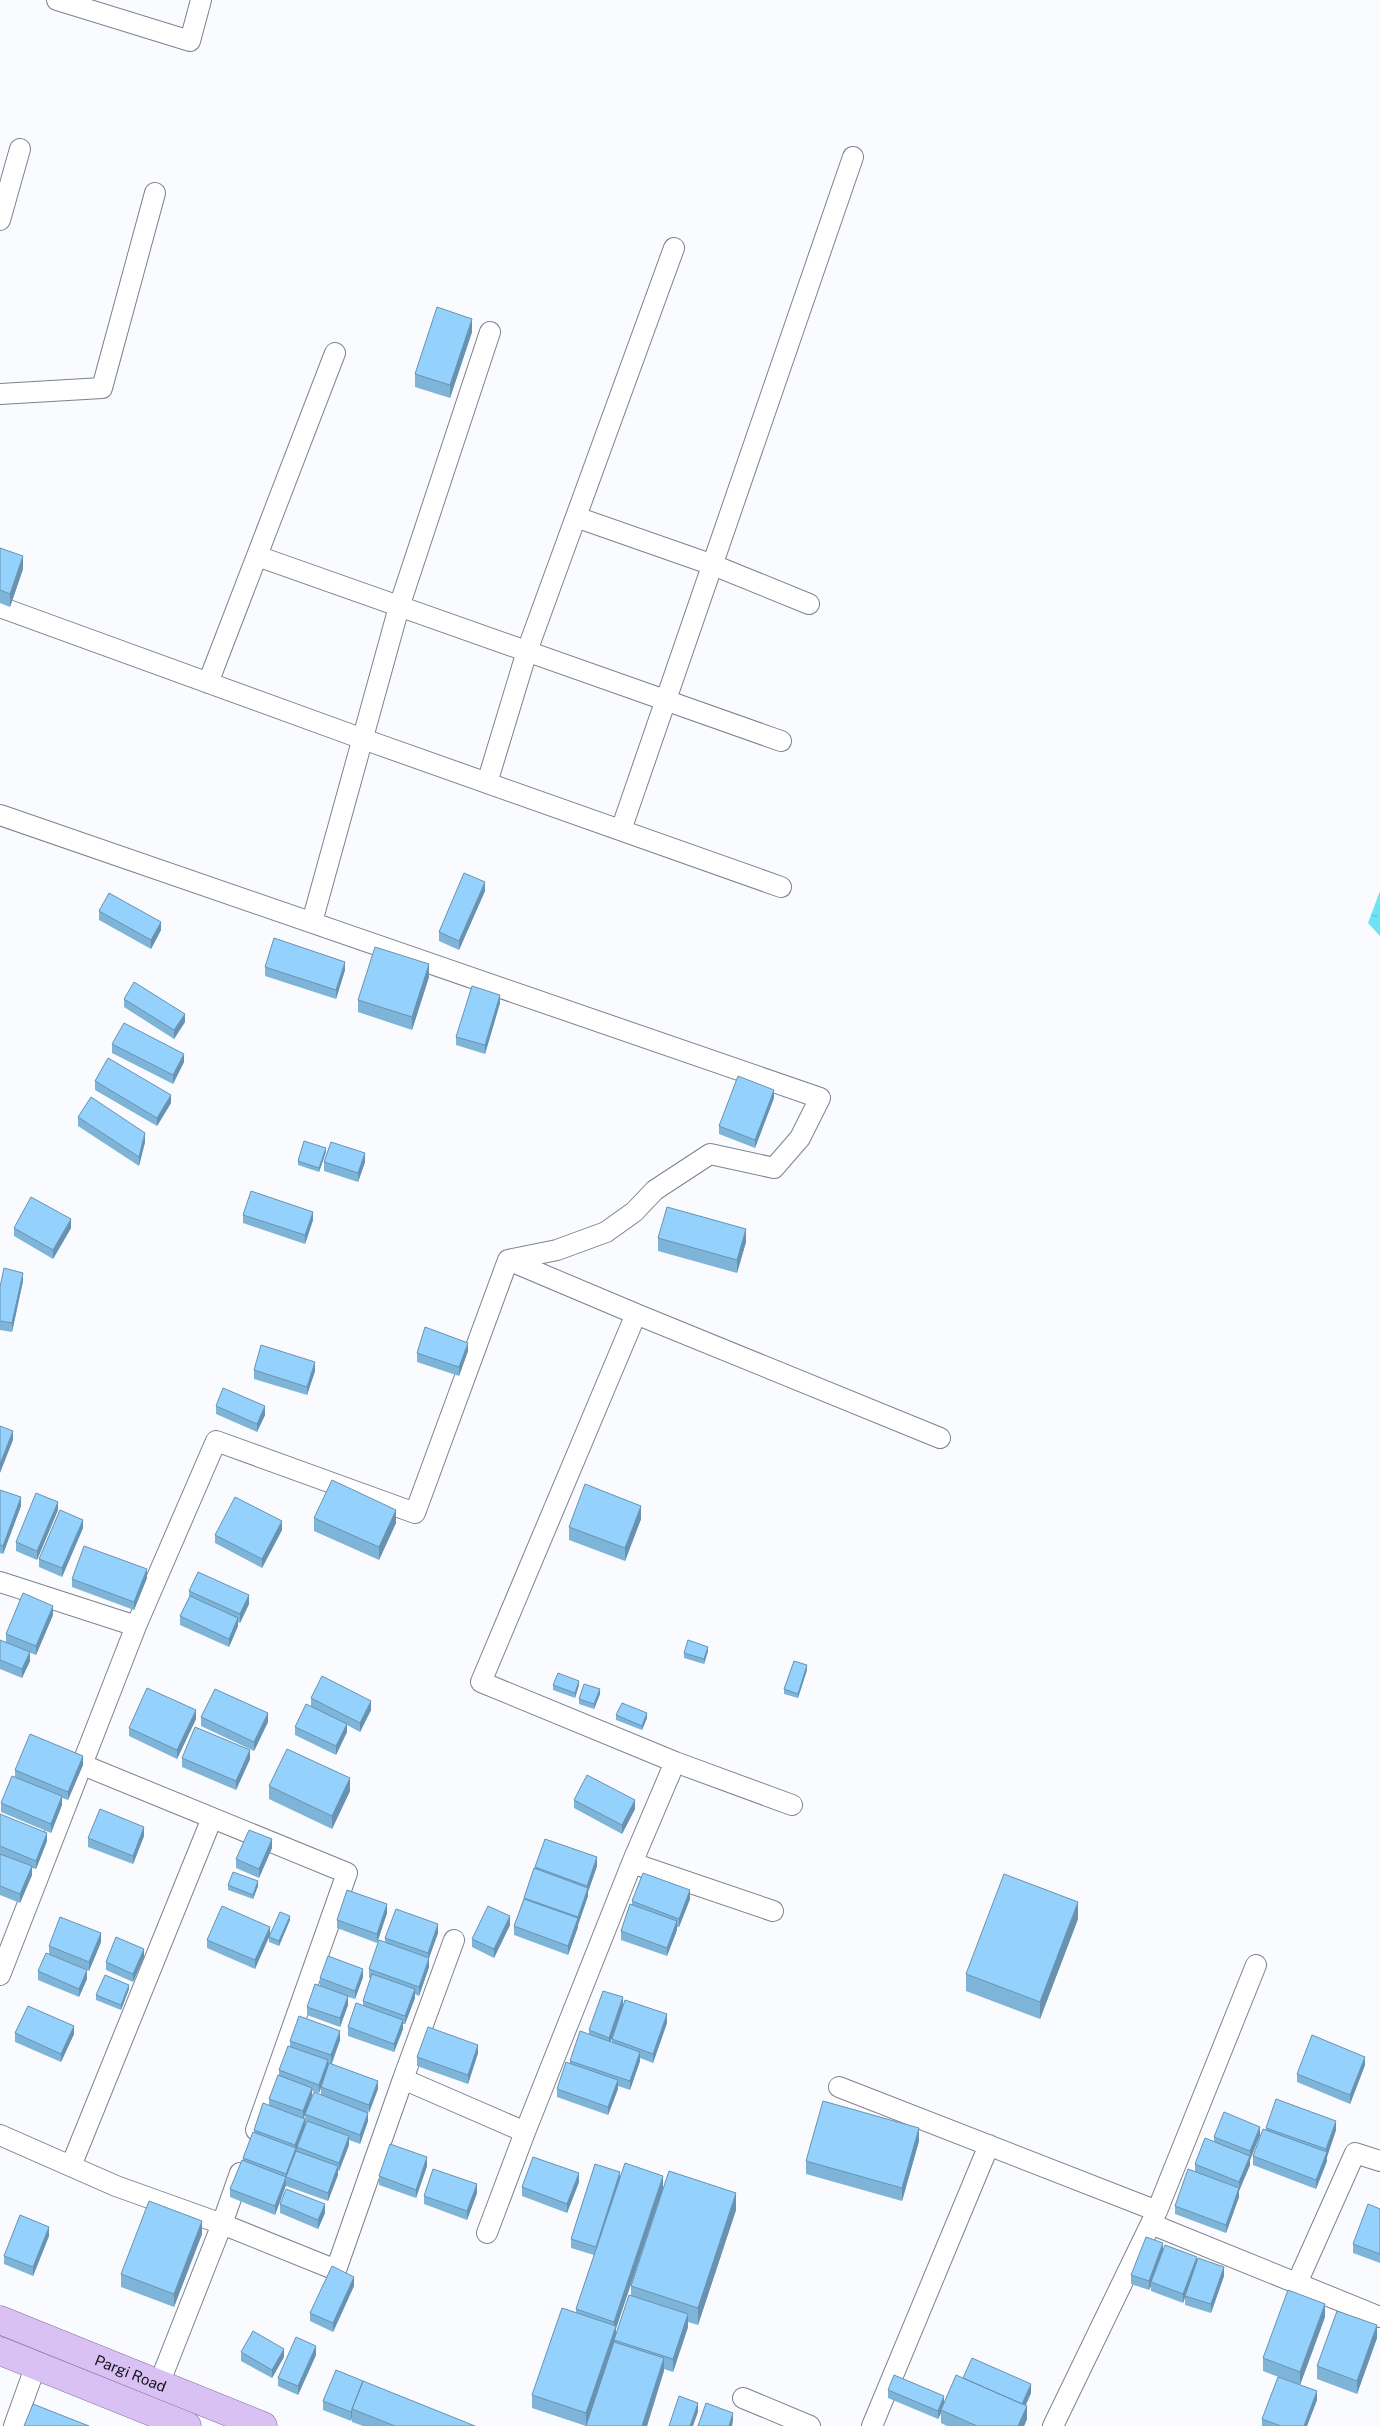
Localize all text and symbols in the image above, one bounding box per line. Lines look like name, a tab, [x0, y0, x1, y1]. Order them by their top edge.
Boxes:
street label: Pargi Road	[93, 2351, 169, 2395]

